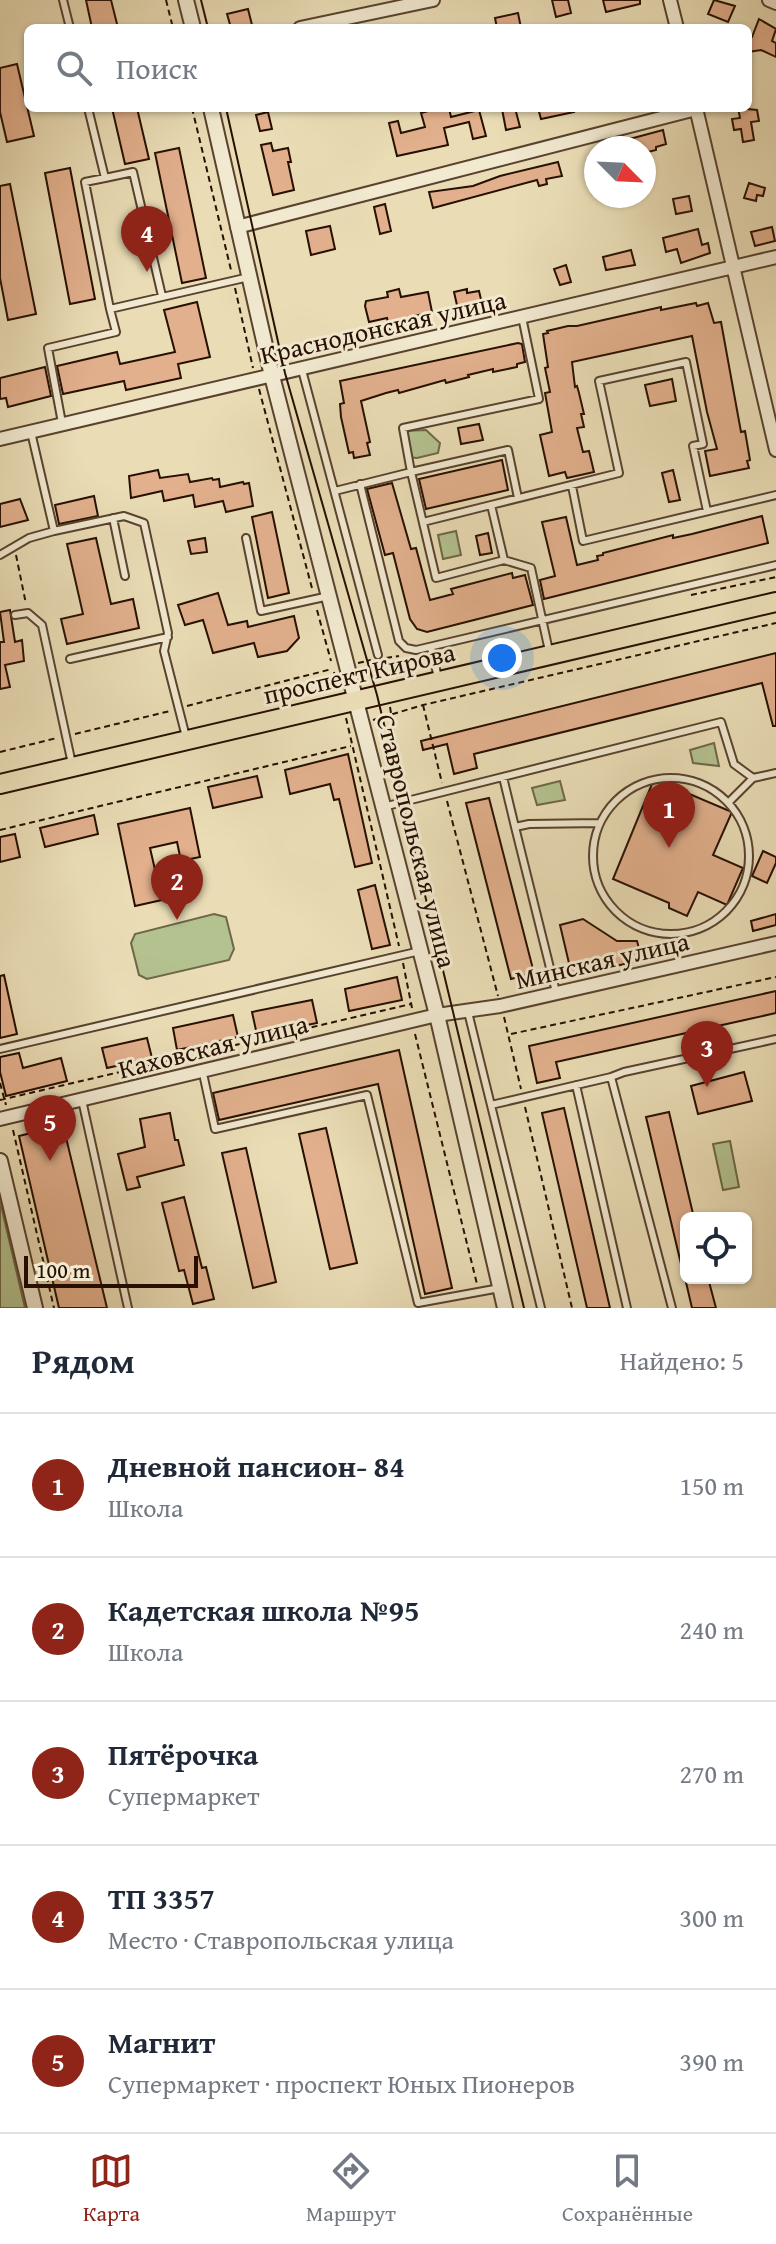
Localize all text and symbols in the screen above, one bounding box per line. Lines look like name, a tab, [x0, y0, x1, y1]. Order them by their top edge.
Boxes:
search box	[24, 24, 752, 112]
icon: search	[52, 46, 96, 90]
text: Поиск	[116, 46, 198, 90]
north arrow	[584, 136, 656, 208]
pin: 4	[121, 206, 173, 272]
street label: Краснодонская улица	[256, 280, 510, 374]
street label: проспект Кирова	[259, 632, 459, 714]
your location	[482, 638, 522, 678]
street label: Ставропольская улица	[367, 710, 468, 973]
pin: 1	[643, 782, 695, 848]
pin: 2	[151, 854, 203, 920]
street label: Минская улица	[511, 921, 693, 999]
street label: Каховская улица	[114, 1003, 312, 1088]
pin: 3	[681, 1021, 733, 1087]
pin: 5	[24, 1095, 76, 1161]
map controls	[680, 1212, 752, 1284]
button: locate	[680, 1212, 752, 1284]
scale bar	[24, 1252, 198, 1288]
text: 100 m	[36, 1254, 91, 1286]
text: Рядом	[32, 1336, 135, 1385]
text: Найдено: 5	[620, 1341, 744, 1380]
text: Дневной пансион- 84	[108, 1444, 405, 1488]
text: 1	[51, 1466, 65, 1505]
text: 150 m	[679, 1466, 744, 1505]
text: Школа	[108, 1488, 183, 1527]
text: Кадетская школа №95	[108, 1588, 419, 1632]
text: 2	[51, 1610, 65, 1649]
text: 240 m	[679, 1610, 744, 1649]
text: Школа	[108, 1632, 183, 1671]
text: Пятёрочка	[108, 1732, 258, 1776]
text: 3	[51, 1754, 65, 1793]
text: 270 m	[679, 1754, 744, 1793]
text: Супермаркет	[108, 1776, 260, 1815]
text: ТП 3357	[108, 1876, 215, 1920]
text: 4	[51, 1898, 65, 1937]
text: 300 m	[679, 1898, 744, 1937]
text: Место · Ставропольская улица	[108, 1920, 454, 1959]
text: Магнит	[108, 2020, 215, 2064]
text: 5	[51, 2042, 65, 2081]
text: 390 m	[679, 2042, 744, 2081]
text: Супермаркет · проспект Юных Пионеров	[108, 2064, 575, 2103]
tab: Карта	[83, 2149, 140, 2229]
tab: Маршрут	[306, 2149, 396, 2229]
tab: Сохранённые	[562, 2149, 693, 2229]

